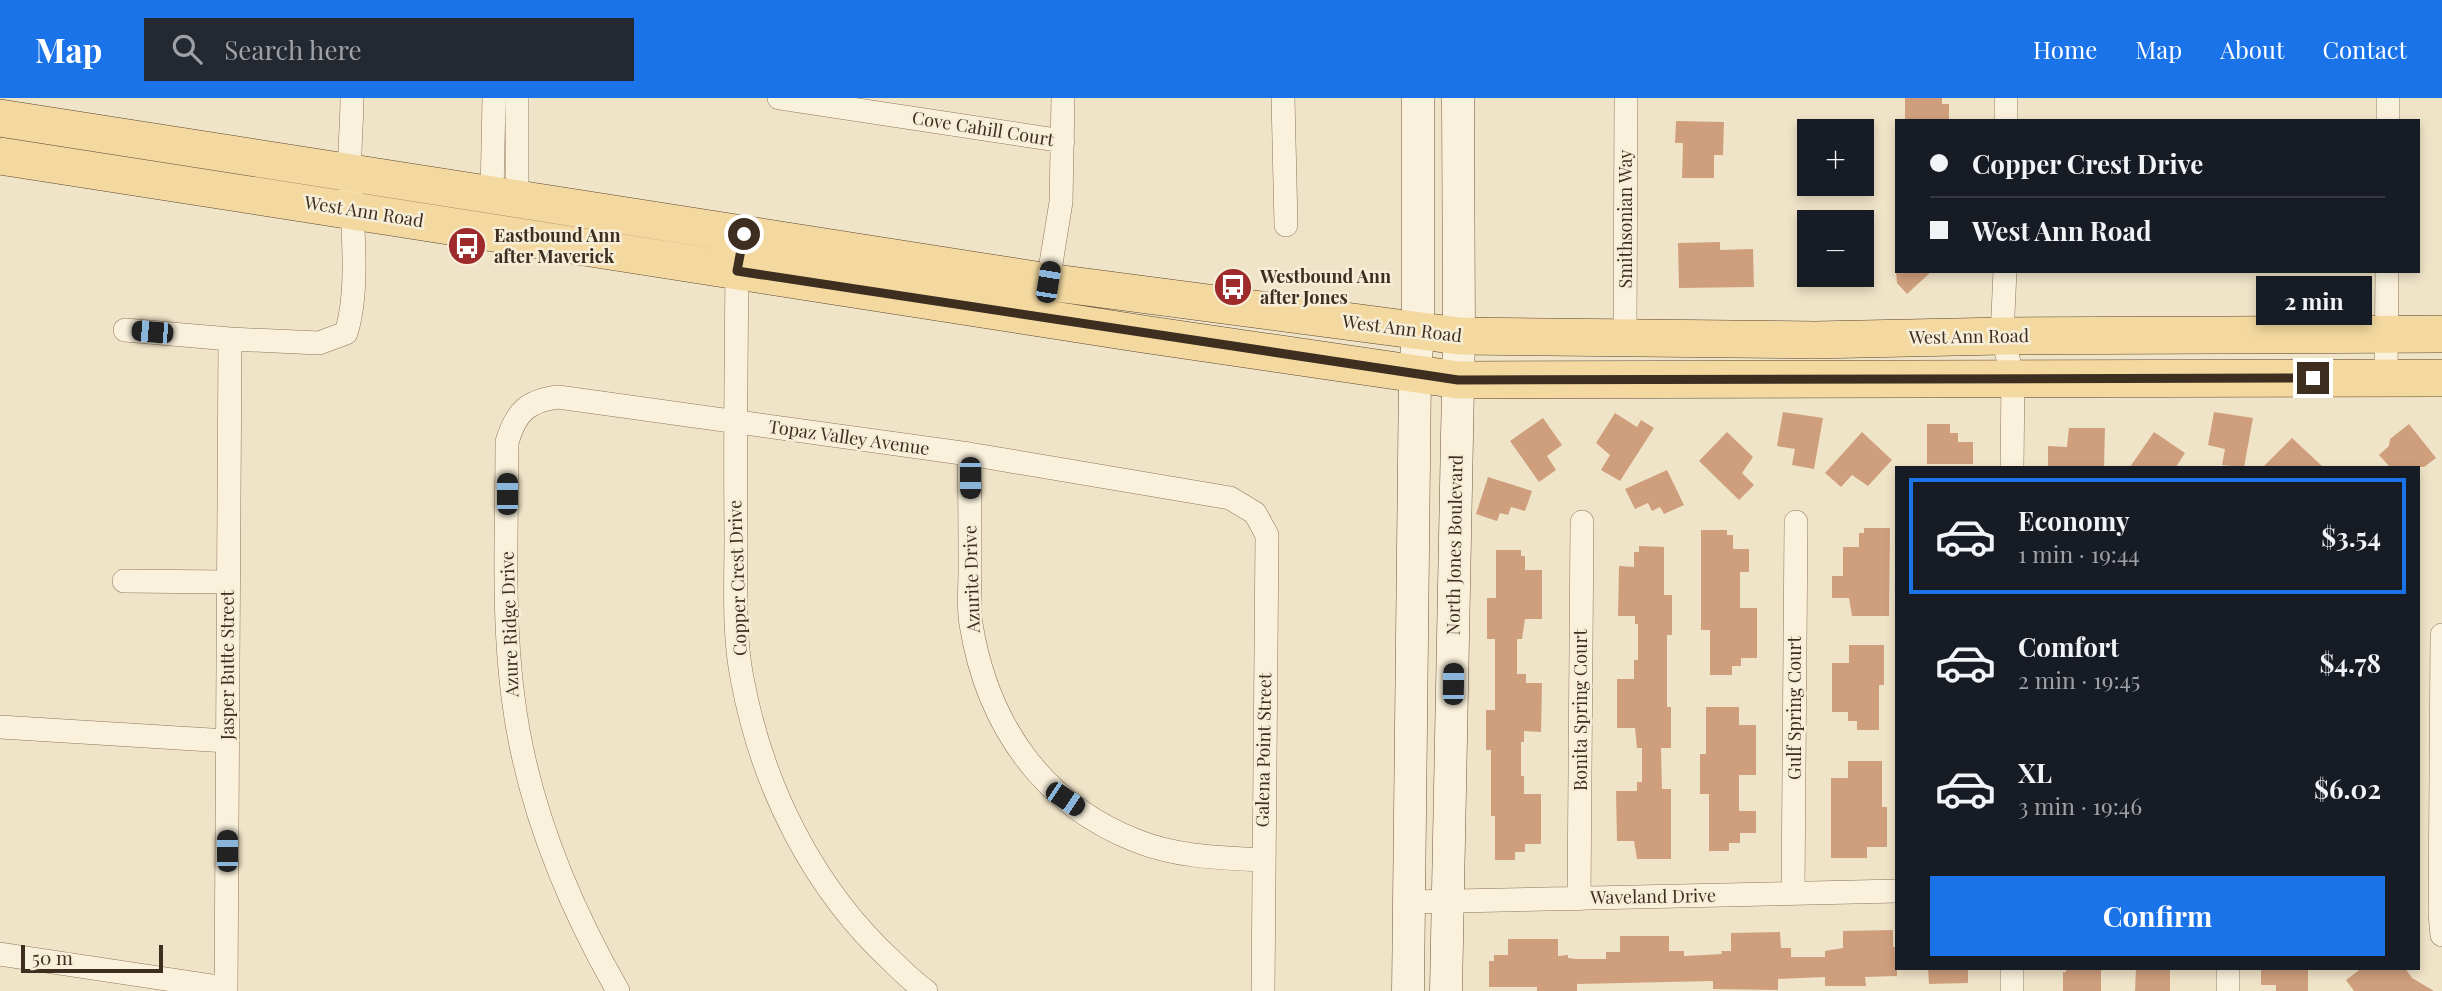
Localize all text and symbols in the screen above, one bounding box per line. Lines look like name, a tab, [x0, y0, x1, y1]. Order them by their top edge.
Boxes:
search box	[144, 18, 634, 81]
text: Map	[35, 27, 102, 71]
icon: search	[168, 30, 206, 68]
text: Search here	[224, 32, 362, 67]
text: Home	[2033, 33, 2097, 65]
text: Map	[2135, 33, 2182, 65]
text: About	[2220, 33, 2284, 65]
text: Contact	[2322, 33, 2407, 65]
street label: Cove Cahill Court	[910, 105, 1056, 151]
map controls	[1797, 119, 1874, 287]
button: +	[1797, 119, 1874, 196]
text: Copper Crest Drive	[1972, 146, 2203, 181]
street label: Smithsonian Way	[1613, 150, 1637, 288]
street label: West Ann Road	[302, 190, 426, 232]
button: −	[1797, 210, 1874, 287]
text: West Ann Road	[1972, 213, 2152, 248]
route start	[728, 218, 760, 250]
place label: Eastbound Ann after Maverick	[494, 223, 620, 268]
bus stop icon: Eastbound Ann after Maverick	[446, 225, 488, 267]
car	[1035, 260, 1062, 304]
place label: Westbound Ann after Jones	[1259, 264, 1391, 309]
bus stop icon: Westbound Ann after Jones	[1212, 266, 1254, 308]
callout: 2 min	[2255, 276, 2371, 326]
text: 2 min	[2284, 285, 2344, 316]
street label: West Ann Road	[1340, 309, 1464, 347]
car	[131, 320, 174, 344]
street label: West Ann Road	[1908, 323, 2030, 349]
route end	[2297, 362, 2329, 394]
street label: Topaz Valley Avenue	[767, 414, 931, 460]
street label: North Jones Boulevard	[1440, 454, 1468, 636]
car	[960, 457, 981, 499]
car	[497, 473, 518, 515]
street label: Copper Crest Drive	[722, 500, 752, 656]
text: Economy	[2018, 503, 2129, 538]
icon: car	[1934, 505, 1997, 568]
text: $3.54	[2321, 519, 2381, 554]
street label: Azurite Drive	[957, 525, 985, 634]
text: 1 min · 19:44	[2018, 538, 2140, 569]
street label: Azure Ridge Drive	[494, 551, 524, 698]
street label: Jasper Butte Street	[215, 589, 239, 741]
street label: Bonita Spring Court	[1568, 628, 1592, 791]
text: Comfort	[2018, 629, 2119, 664]
icon: car	[1934, 631, 1997, 694]
street label: Gulf Spring Court	[1782, 635, 1806, 780]
text: $4.78	[2319, 645, 2381, 680]
car	[1443, 663, 1464, 705]
text: 2 min · 19:45	[2018, 664, 2140, 695]
street label: Galena Point Street	[1250, 672, 1276, 828]
text: XL	[2018, 755, 2052, 790]
icon: car	[1934, 757, 1997, 820]
text: $6.02	[2314, 771, 2381, 806]
car	[1042, 779, 1089, 819]
text: 3 min · 19:46	[2018, 790, 2142, 821]
car	[217, 830, 238, 872]
button: Confirm	[1930, 876, 2385, 956]
street label: Waveland Drive	[1589, 883, 1716, 909]
scale bar	[21, 942, 163, 974]
text: 50 m	[32, 944, 73, 970]

